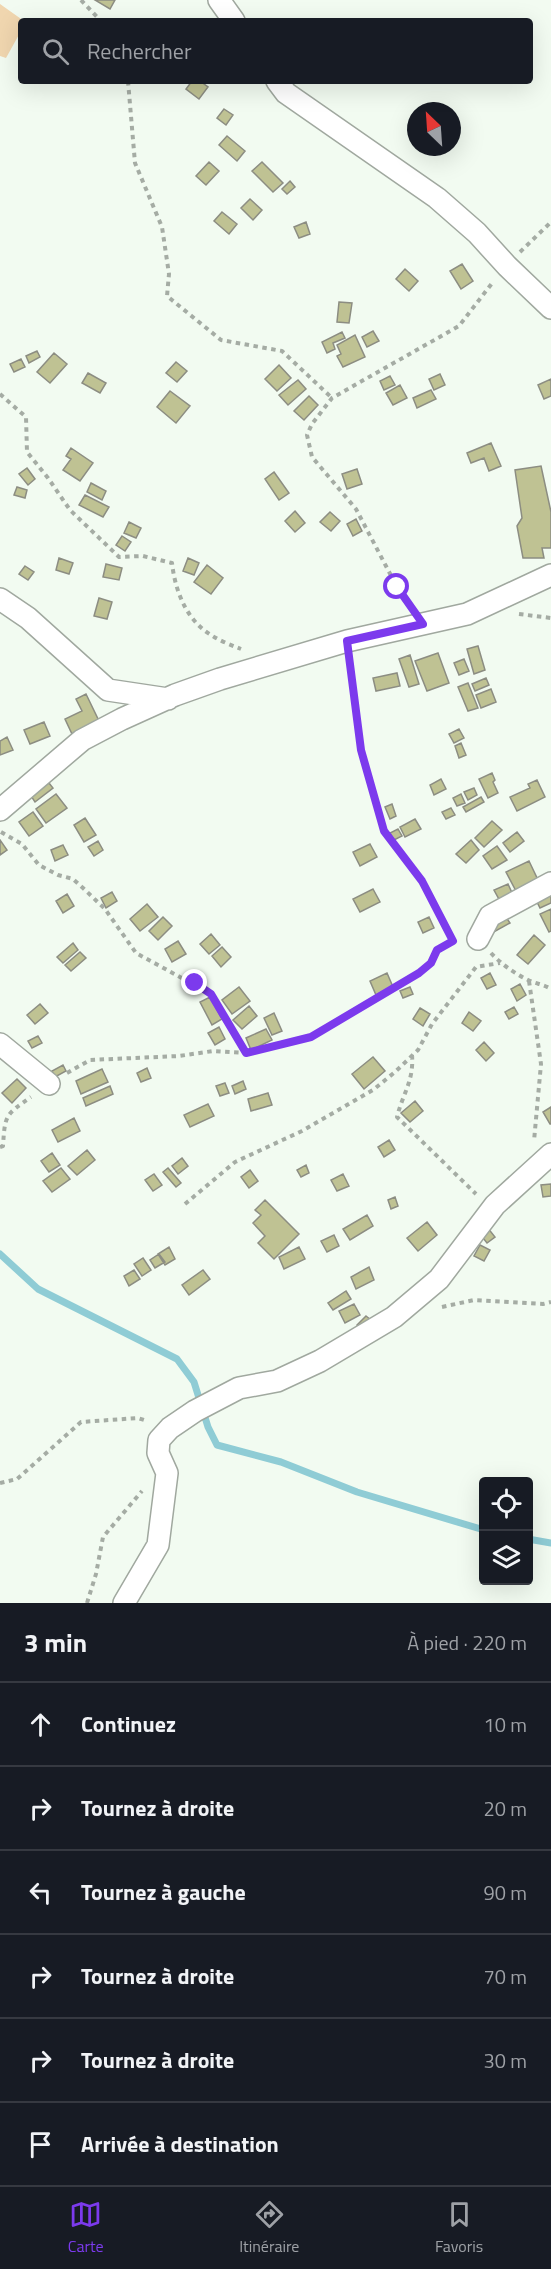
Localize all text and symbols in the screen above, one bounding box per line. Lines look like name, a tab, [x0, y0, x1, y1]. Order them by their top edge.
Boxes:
search box	[18, 18, 533, 84]
text: Rechercher	[87, 34, 192, 68]
icon: search	[39, 35, 72, 68]
north arrow	[407, 102, 461, 156]
route start	[383, 573, 409, 599]
route end	[181, 969, 207, 995]
map controls	[479, 1477, 533, 1585]
button: locate	[479, 1477, 533, 1531]
button: layers	[479, 1531, 533, 1585]
text: 3 min	[24, 1623, 87, 1662]
text: À pied · 220 m	[407, 1627, 527, 1658]
text: Continuez	[81, 1707, 176, 1741]
icon: ahead	[24, 1708, 57, 1741]
text: 10 m	[483, 1709, 527, 1740]
text: Tournez à droite	[81, 1791, 234, 1825]
icon: right	[24, 1792, 57, 1825]
text: 20 m	[483, 1793, 527, 1824]
text: Tournez à gauche	[81, 1875, 246, 1909]
icon: left	[24, 1876, 57, 1909]
text: 90 m	[483, 1877, 527, 1908]
text: Tournez à droite	[81, 1959, 234, 1993]
icon: right	[24, 1960, 57, 1993]
text: 70 m	[483, 1961, 527, 1992]
text: Tournez à droite	[81, 2043, 234, 2077]
icon: right	[24, 2044, 57, 2077]
text: 30 m	[483, 2045, 527, 2076]
text: Arrivée à destination	[81, 2127, 279, 2161]
icon: arrive	[24, 2128, 57, 2161]
tab: Carte	[68, 2198, 104, 2258]
tab: Itinéraire	[239, 2198, 299, 2258]
tab: Favoris	[435, 2198, 483, 2258]

